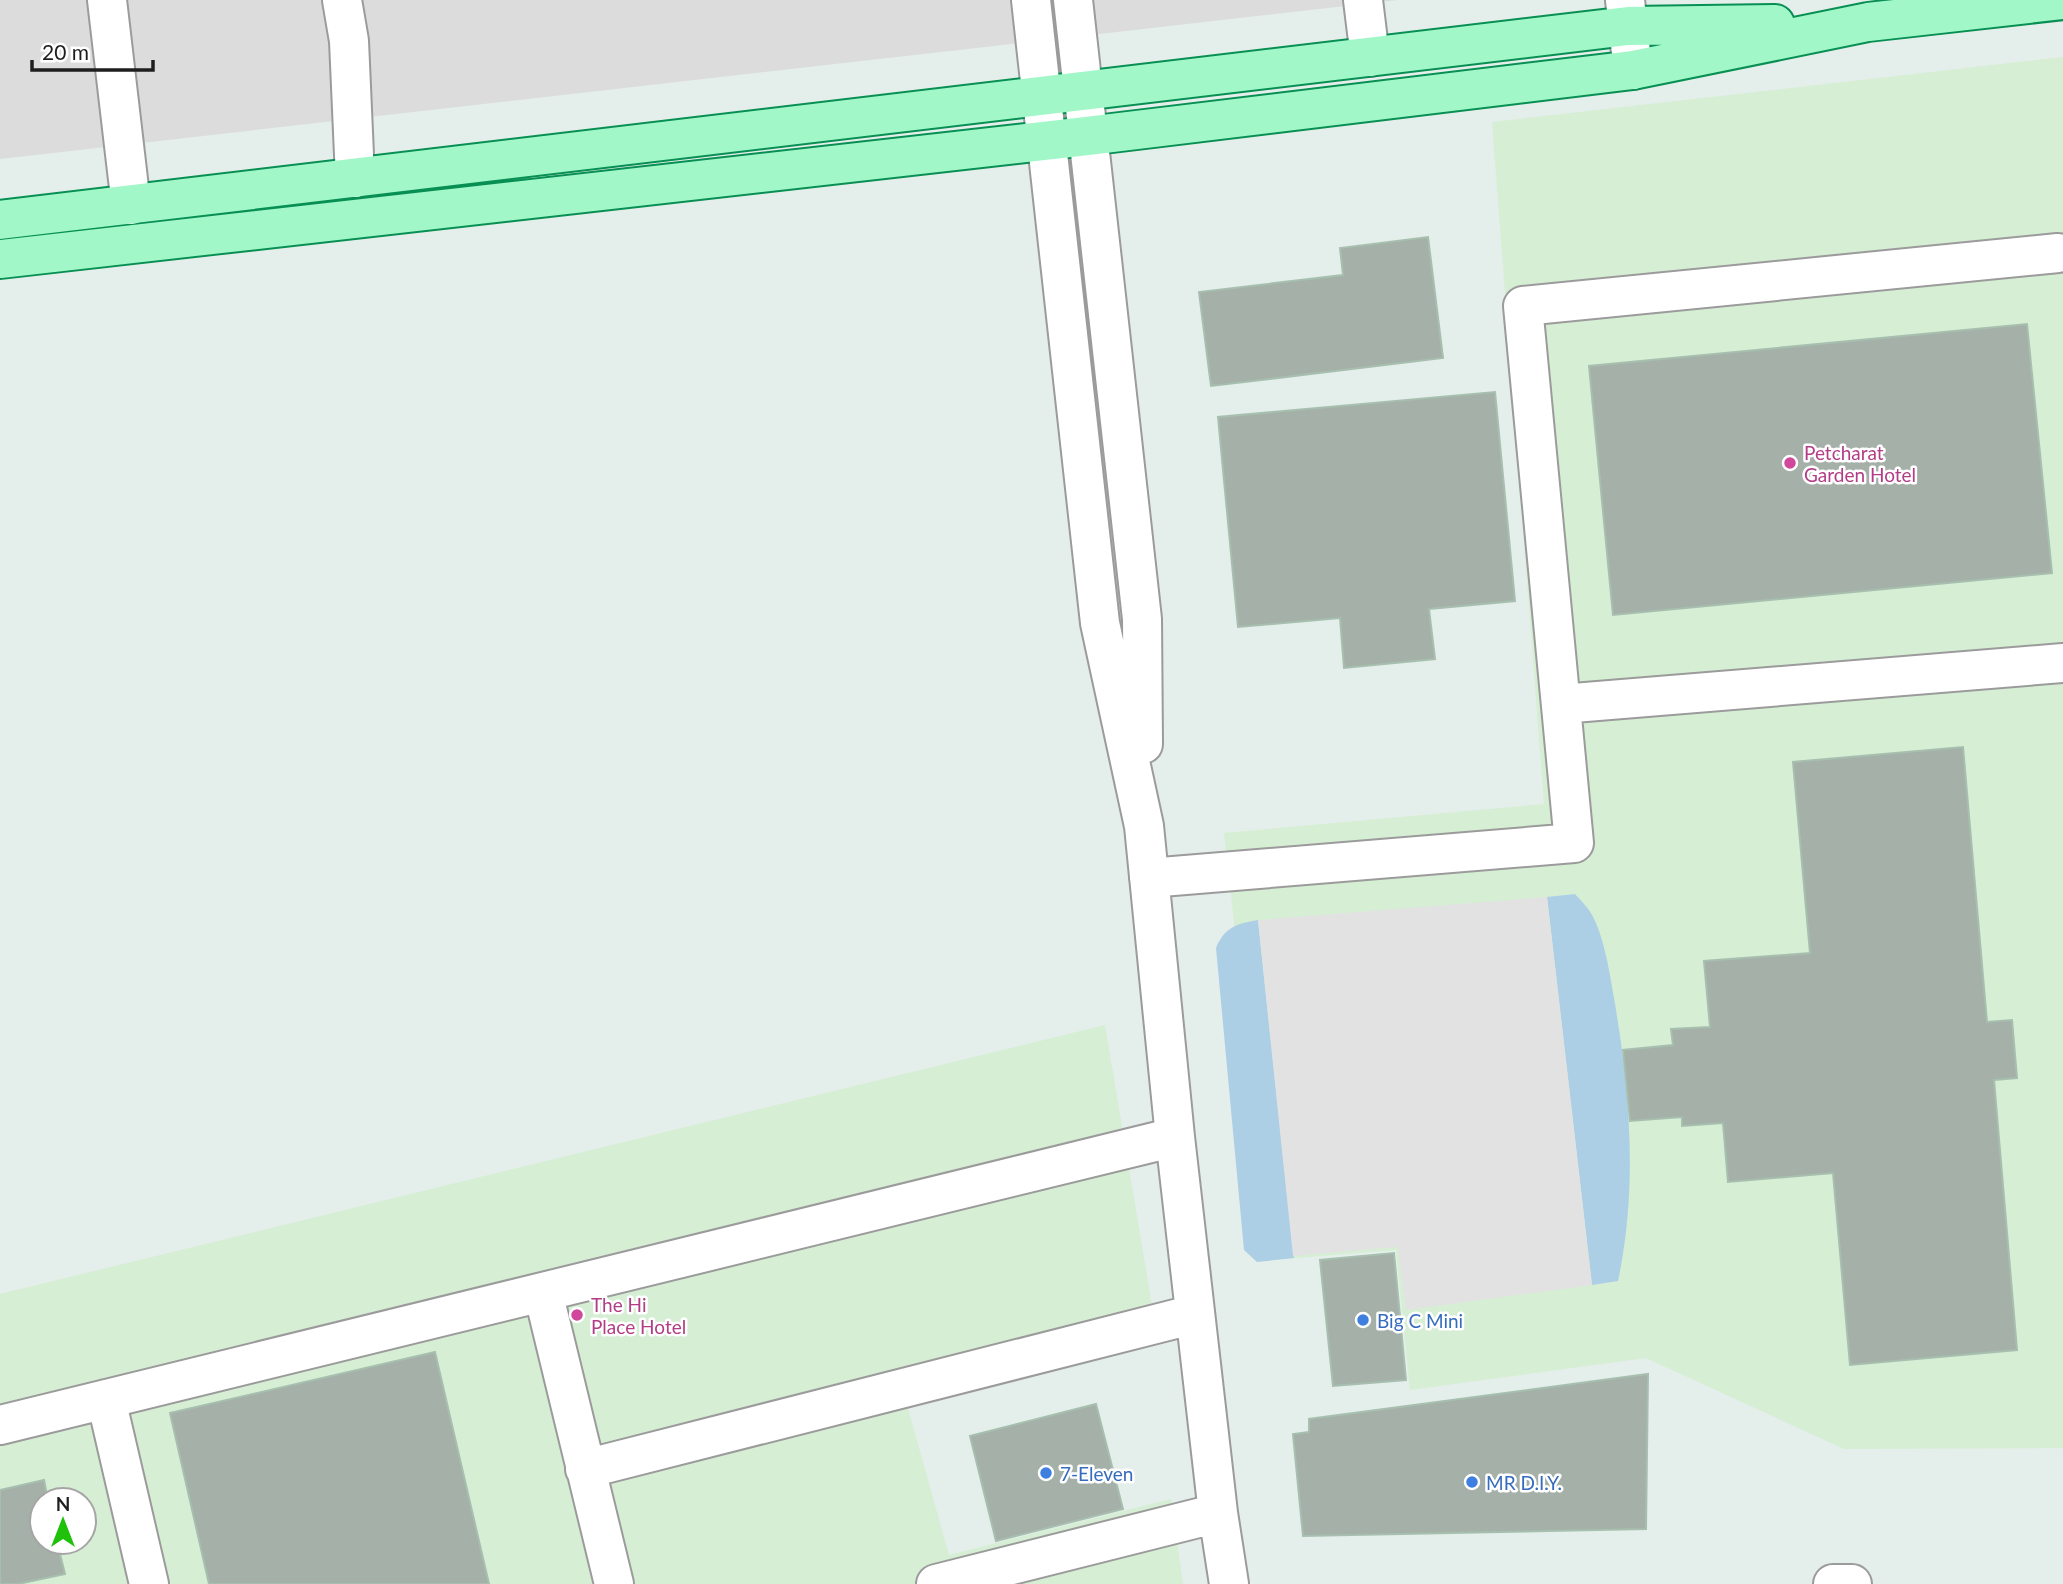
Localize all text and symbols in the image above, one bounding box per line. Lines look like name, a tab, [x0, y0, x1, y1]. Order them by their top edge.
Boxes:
scale bar	[32, 28, 152, 72]
text: 20 m	[42, 39, 89, 64]
place label: Petcharat Garden Hotel	[1804, 441, 1916, 486]
marker: Petcharat Garden Hotel	[1782, 455, 1798, 471]
place label: The Hi Place Hotel	[591, 1293, 686, 1338]
marker: The Hi Place Hotel	[569, 1307, 585, 1323]
place label: Big C Mini	[1377, 1309, 1463, 1332]
marker: Big C Mini	[1355, 1312, 1371, 1328]
place label: 7-Eleven	[1060, 1462, 1133, 1485]
marker: 7-Eleven	[1038, 1465, 1054, 1481]
place label: MR D.I.Y.	[1486, 1471, 1562, 1494]
marker: MR D.I.Y.	[1464, 1474, 1480, 1490]
north arrow	[28, 1486, 98, 1556]
text: N	[56, 1492, 70, 1515]

